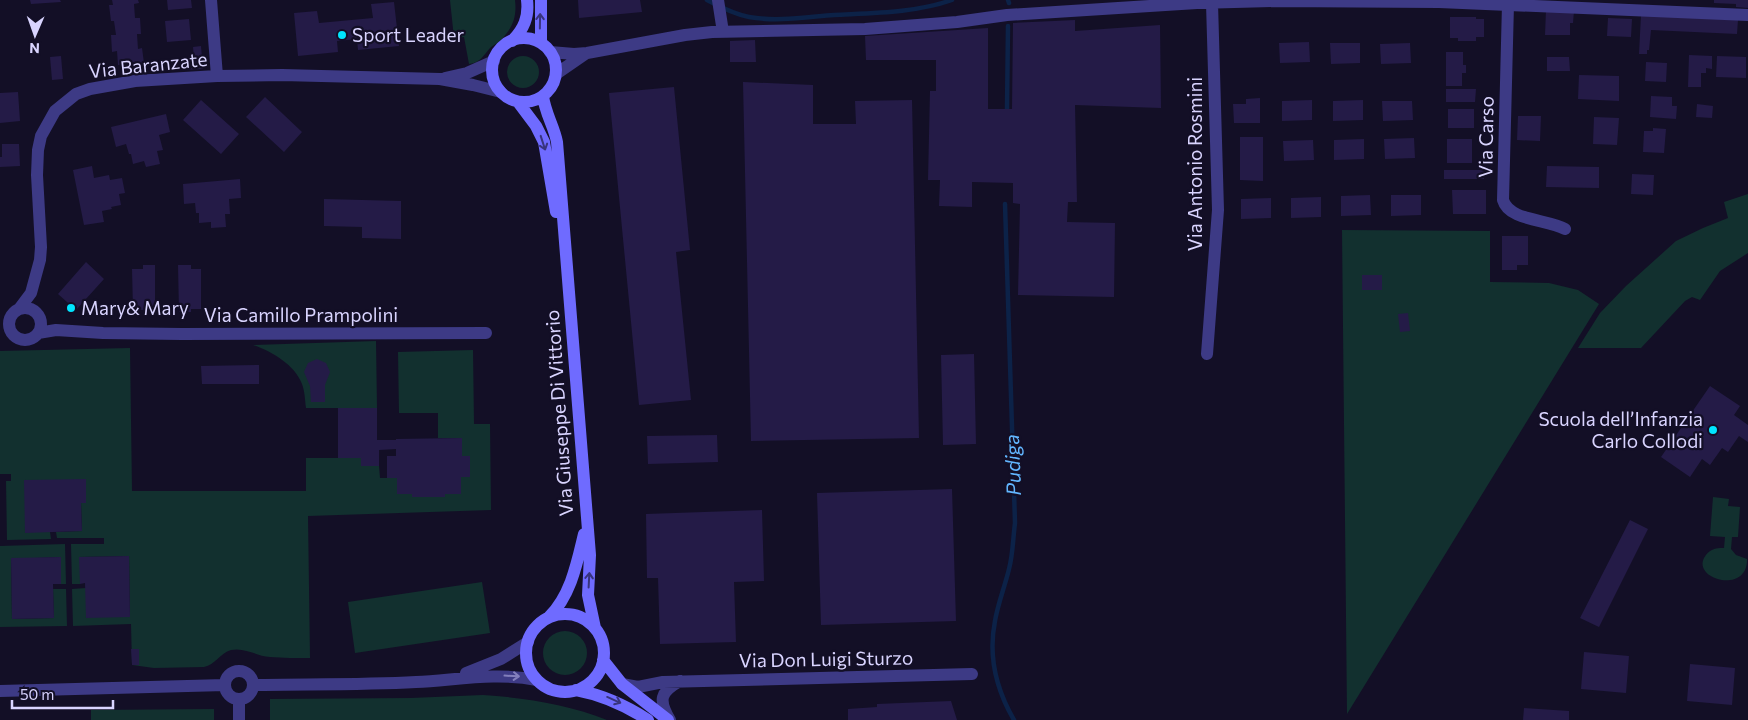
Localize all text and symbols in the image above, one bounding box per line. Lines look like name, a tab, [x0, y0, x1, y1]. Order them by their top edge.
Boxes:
north arrow	[10, 10, 60, 60]
one-way arrow	[535, 14, 545, 30]
place label: Sport Leader	[352, 23, 465, 46]
marker: Sport Leader	[336, 29, 348, 41]
text: N	[29, 40, 40, 57]
street label: Via Baranzate	[88, 47, 208, 82]
street label: Via Antonio Rosmini	[1183, 77, 1206, 251]
street label: Via Carso	[1473, 96, 1498, 178]
one-way arrow	[539, 135, 548, 150]
place label: Mary& Mary	[81, 296, 189, 319]
marker: Mary& Mary	[65, 302, 77, 314]
street label: Via Camillo Prampolini	[204, 303, 398, 326]
street label: Via Giuseppe Di Vittorio	[540, 309, 577, 517]
place label: Scuola dell’Infanzia Carlo Collodi	[1538, 407, 1703, 452]
marker: Scuola dell’Infanzia Carlo Collodi	[1707, 424, 1719, 436]
water label: Pudiga	[999, 434, 1025, 496]
one-way arrow	[585, 572, 594, 588]
street label: Via Don Luigi Sturzo	[739, 645, 913, 672]
one-way arrow	[504, 672, 520, 681]
scale bar	[12, 678, 114, 710]
text: 50 m	[20, 685, 54, 703]
one-way arrow	[606, 696, 621, 706]

